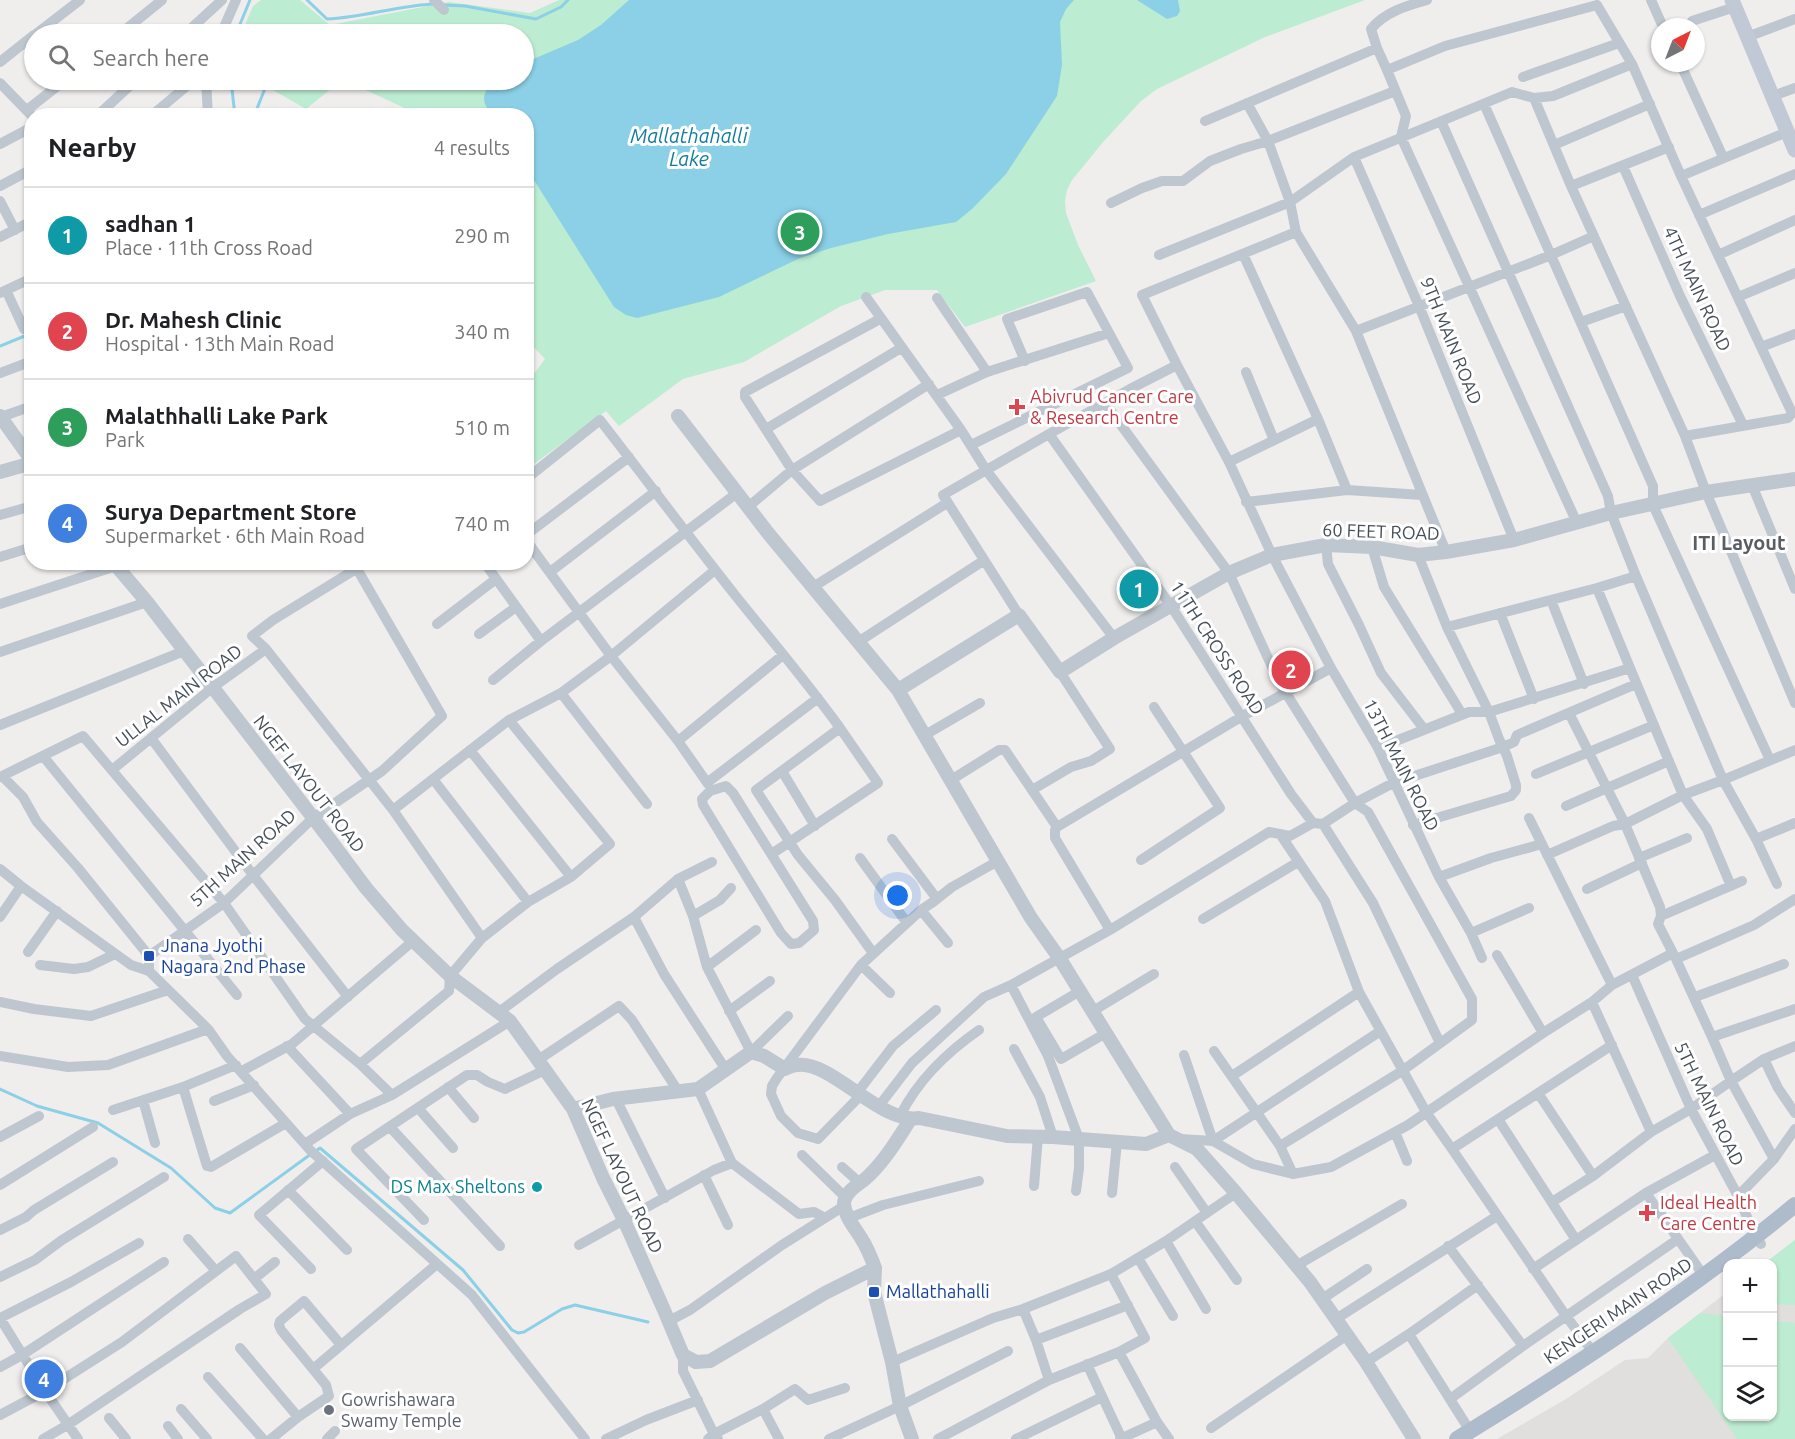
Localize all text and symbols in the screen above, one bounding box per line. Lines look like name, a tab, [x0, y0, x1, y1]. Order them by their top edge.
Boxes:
north arrow	[1651, 18, 1705, 72]
search box	[24, 24, 534, 90]
icon: search	[45, 41, 78, 74]
text: Search here	[93, 45, 209, 70]
water label: Mallathahalli Lake	[630, 124, 749, 170]
text: Nearby	[48, 133, 136, 162]
text: 4 results	[434, 136, 510, 159]
pin: 3	[780, 210, 820, 254]
text: sadhan 1	[105, 211, 196, 236]
street label: 4TH MAIN ROAD	[1660, 223, 1736, 354]
text: 1	[62, 224, 73, 247]
text: 290 m	[454, 224, 510, 247]
text: Place · 11th Cross Road	[105, 236, 313, 259]
street label: 9TH MAIN ROAD	[1417, 274, 1487, 407]
text: Dr. Mahesh Clinic	[105, 307, 282, 332]
text: 2	[62, 320, 73, 343]
text: 340 m	[454, 320, 510, 343]
text: Hospital · 13th Main Road	[105, 332, 334, 355]
place label: Abivrud Cancer Care & Research Centre	[1030, 386, 1194, 427]
marker: Abivrud Cancer Care & Research Centre	[1008, 398, 1026, 416]
text: Malathhalli Lake Park	[105, 403, 328, 428]
text: 3	[62, 416, 73, 439]
text: 510 m	[454, 416, 510, 439]
text: Park	[105, 428, 145, 451]
text: Surya Department Store	[105, 499, 357, 524]
text: 4	[62, 512, 73, 535]
text: 740 m	[454, 512, 510, 535]
street label: 60 FEET ROAD	[1322, 519, 1440, 543]
text: Supermarket · 6th Main Road	[105, 524, 365, 547]
district label: ITI Layout	[1692, 531, 1786, 554]
pin: 1	[1120, 566, 1158, 612]
street label: 11TH CROSS ROAD	[1167, 577, 1269, 718]
street label: ULLAL MAIN ROAD	[111, 640, 245, 751]
pin: 2	[1272, 648, 1310, 692]
street label: 13TH MAIN ROAD	[1360, 695, 1444, 834]
street label: NGEF LAYOUT ROAD	[250, 711, 369, 856]
street label: 5TH MAIN ROAD	[185, 805, 299, 910]
your location	[883, 881, 912, 910]
place label: Jnana Jyothi Nagara 2nd Phase	[161, 935, 306, 976]
marker: Jnana Jyothi Nagara 2nd Phase	[142, 949, 156, 963]
street label: 5TH MAIN ROAD	[1671, 1038, 1749, 1169]
street label: NGEF LAYOUT ROAD	[578, 1095, 668, 1256]
place label: DS Max Sheltons	[391, 1176, 525, 1196]
marker: DS Max Sheltons	[530, 1180, 544, 1194]
place label: Ideal Health Care Centre	[1660, 1192, 1757, 1233]
marker: Ideal Health Care Centre	[1638, 1204, 1656, 1222]
street label: KENGERI MAIN ROAD	[1540, 1253, 1695, 1367]
map controls	[1723, 1259, 1777, 1421]
button: +	[1723, 1259, 1777, 1313]
place label: Mallathahalli	[886, 1281, 990, 1301]
marker: Mallathahalli	[867, 1285, 881, 1299]
button: −	[1723, 1313, 1777, 1367]
pin: 4	[24, 1356, 63, 1402]
button: layers	[1723, 1367, 1777, 1421]
place label: Gowrishawara Swamy Temple	[341, 1389, 462, 1430]
marker: Gowrishawara Swamy Temple	[322, 1403, 336, 1417]

